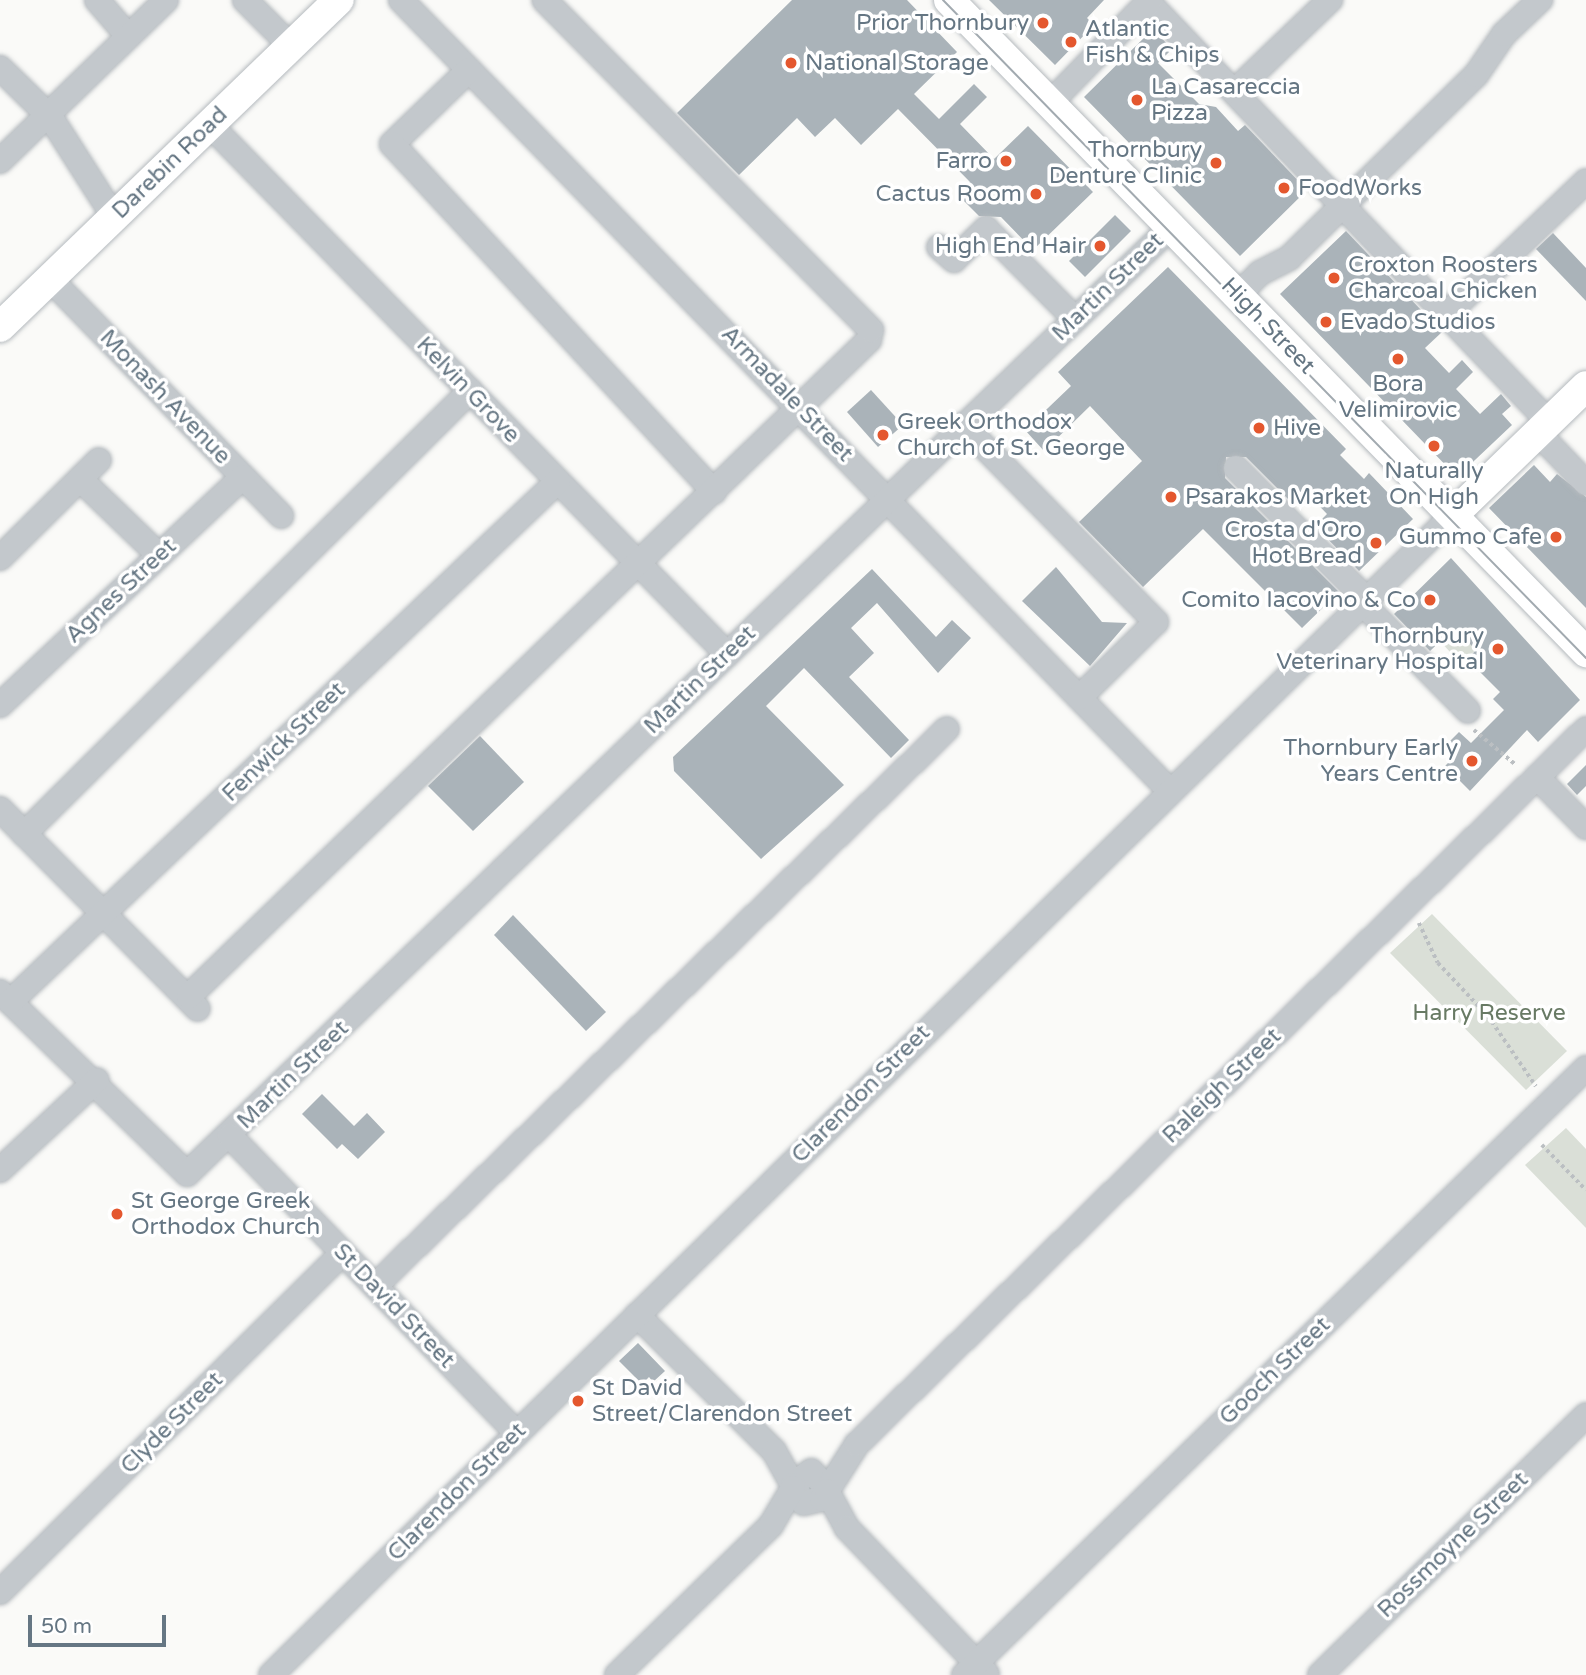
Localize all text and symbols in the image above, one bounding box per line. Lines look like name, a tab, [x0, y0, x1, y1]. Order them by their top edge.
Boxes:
place label: Prior Thornbury	[856, 9, 1029, 37]
marker: Prior Thornbury	[1035, 15, 1051, 31]
place label: Atlantic Fish & Chips	[1085, 15, 1220, 69]
marker: Atlantic Fish & Chips	[1063, 34, 1079, 50]
place label: National Storage	[805, 49, 989, 77]
marker: National Storage	[783, 55, 799, 71]
place label: La Casareccia Pizza	[1151, 73, 1301, 127]
marker: La Casareccia Pizza	[1129, 92, 1145, 108]
street label: Darebin Road	[107, 101, 233, 225]
place label: Thornbury Denture Clinic	[1049, 136, 1202, 190]
place label: Farro	[936, 147, 992, 175]
marker: Farro	[998, 153, 1014, 169]
marker: Thornbury Denture Clinic	[1208, 155, 1224, 171]
place label: FoodWorks	[1298, 174, 1422, 202]
place label: Cactus Room	[876, 180, 1022, 208]
marker: FoodWorks	[1276, 180, 1292, 196]
marker: Cactus Room	[1028, 186, 1044, 202]
street label: Martin Street	[1047, 227, 1169, 347]
place label: High End Hair	[935, 232, 1086, 260]
marker: High End Hair	[1092, 238, 1108, 254]
place label: Croxton Roosters Charcoal Chicken	[1348, 251, 1538, 305]
marker: Croxton Roosters Charcoal Chicken	[1326, 270, 1342, 286]
street label: High Street	[1215, 272, 1321, 380]
place label: Evado Studios	[1340, 308, 1495, 336]
marker: Evado Studios	[1318, 314, 1334, 330]
street label: Armadale Street	[715, 320, 859, 468]
street label: Monash Avenue	[94, 324, 236, 470]
street label: Kelvin Grove	[411, 331, 525, 449]
marker: Bora Velimirovic	[1390, 351, 1406, 367]
place label: Bora Velimirovic	[1339, 370, 1457, 424]
place label: Greek Orthodox Church of St. George	[897, 408, 1125, 462]
place label: Hive	[1273, 414, 1321, 442]
marker: Hive	[1251, 420, 1267, 436]
marker: Greek Orthodox Church of St. George	[875, 427, 891, 443]
marker: Naturally On High	[1426, 438, 1442, 454]
place label: Naturally On High	[1384, 457, 1484, 511]
place label: Psarakos Market	[1185, 483, 1367, 511]
marker: Psarakos Market	[1163, 489, 1179, 505]
place label: Crosta d'Oro Hot Bread	[1225, 516, 1362, 570]
place label: Gummo Cafe	[1399, 523, 1542, 551]
marker: Gummo Cafe	[1548, 529, 1564, 545]
street label: Agnes Street	[60, 533, 182, 649]
marker: Crosta d'Oro Hot Bread	[1368, 535, 1384, 551]
place label: Comito Iacovino & Co	[1181, 586, 1416, 614]
marker: Comito Iacovino & Co	[1422, 592, 1438, 608]
street label: Martin Street	[639, 620, 761, 740]
place label: Thornbury Veterinary Hospital	[1276, 622, 1484, 676]
marker: Thornbury Veterinary Hospital	[1490, 641, 1506, 657]
street label: Fenwick Street	[217, 676, 351, 808]
place label: Thornbury Early Years Centre	[1283, 734, 1458, 788]
marker: Thornbury Early Years Centre	[1464, 753, 1480, 769]
park label: Harry Reserve	[1412, 999, 1566, 1027]
street label: Martin Street	[232, 1015, 354, 1135]
street label: Clarendon Street	[786, 1019, 936, 1169]
street label: Raleigh Street	[1157, 1023, 1287, 1149]
place label: St George Greek Orthodox Church	[131, 1187, 320, 1241]
marker: St George Greek Orthodox Church	[109, 1206, 125, 1222]
street label: St David Street	[328, 1238, 460, 1374]
street label: Gooch Street	[1214, 1311, 1336, 1431]
street label: Clyde Street	[115, 1366, 229, 1480]
place label: St David Street/Clarendon Street	[592, 1374, 852, 1428]
marker: St David Street/Clarendon Street	[570, 1393, 586, 1409]
street label: Clarendon Street	[382, 1417, 532, 1567]
street label: Rossmoyne Street	[1372, 1466, 1534, 1624]
scale bar	[32, 1602, 170, 1646]
text: 50 m	[41, 1614, 92, 1639]

